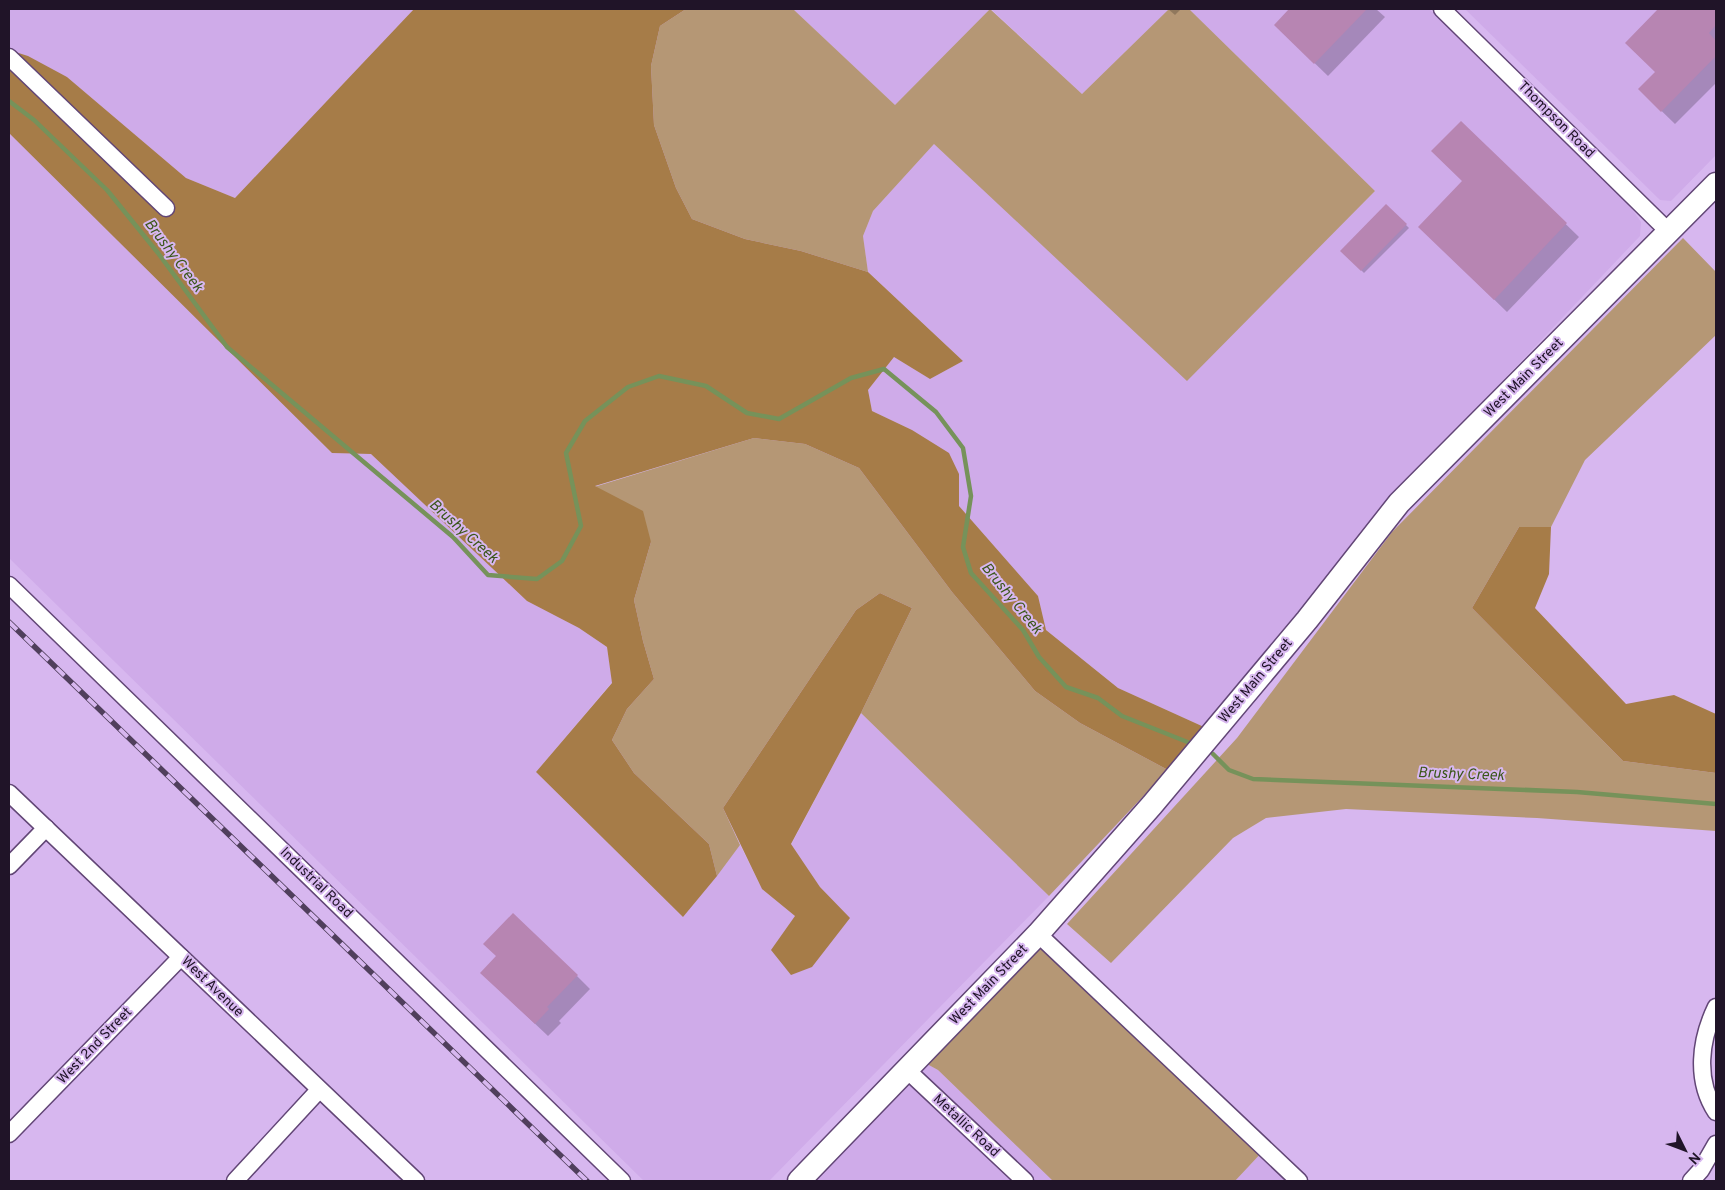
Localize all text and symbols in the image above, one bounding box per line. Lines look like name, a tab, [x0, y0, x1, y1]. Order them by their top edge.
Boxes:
street label: Thompson Road	[1514, 78, 1598, 162]
water label: Brushy Creek	[139, 216, 207, 297]
street label: West Main Street	[1481, 335, 1567, 421]
water label: Brushy Creek	[424, 496, 502, 568]
water label: Brushy Creek	[976, 559, 1046, 639]
street label: West Main Street	[1216, 635, 1296, 727]
water label: Brushy Creek	[1417, 764, 1505, 786]
street label: Industrial Road	[276, 844, 356, 922]
street label: West Main Street	[946, 941, 1032, 1029]
street label: West Avenue	[177, 953, 247, 1021]
street label: West 2nd Street	[54, 1004, 136, 1088]
street label: Metallic Road	[929, 1091, 1003, 1161]
north arrow	[1660, 1125, 1710, 1175]
text: N	[1684, 1148, 1703, 1167]

